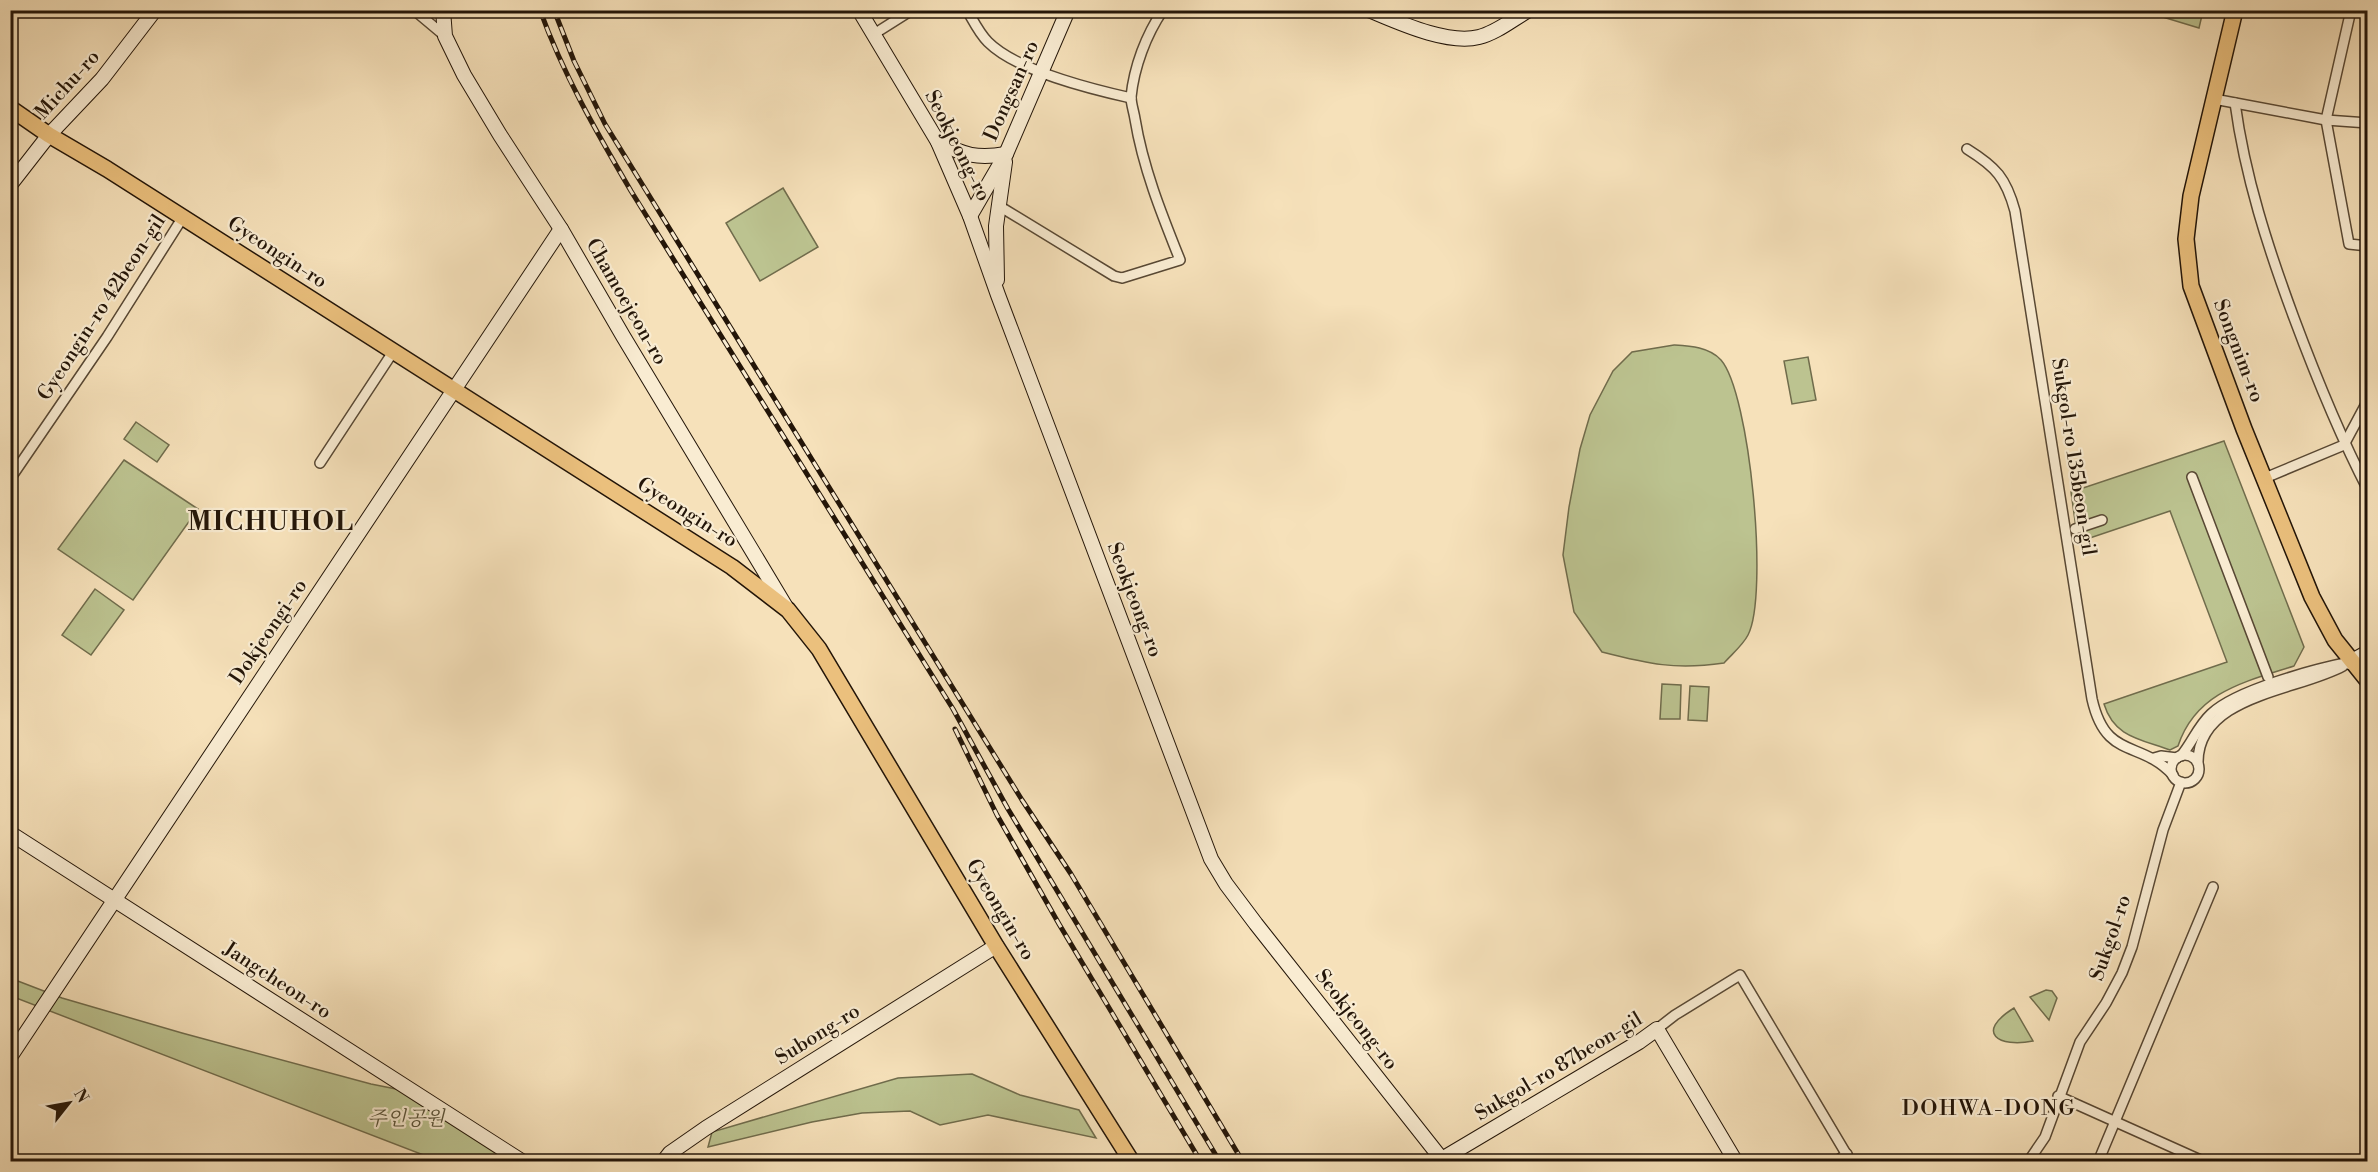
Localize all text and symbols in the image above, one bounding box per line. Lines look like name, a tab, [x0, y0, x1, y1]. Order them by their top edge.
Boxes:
street label: Dongsan-ro	[979, 37, 1045, 145]
street label: Michu-ro	[30, 45, 106, 125]
street label: Seokjeong-ro	[918, 86, 996, 206]
street label: Gyeongin-ro 42beon-gil	[33, 210, 172, 406]
street label: Gyeongin-ro	[222, 212, 332, 294]
street label: Chamoejeon-ro	[580, 234, 672, 370]
street label: Songnim-ro	[2207, 296, 2269, 406]
street label: Sukgol-ro 135beon-gil	[2045, 357, 2101, 558]
street label: Gyeongin-ro	[632, 472, 742, 554]
district label: MICHUHOL	[187, 506, 355, 538]
street label: Seokjeong-ro	[1101, 539, 1167, 661]
street label: Dokjeongi-ro	[225, 575, 313, 689]
street label: Gyeongin-ro	[960, 855, 1040, 965]
street label: Sukgol-ro	[2085, 892, 2137, 984]
street label: Jangcheon-ro	[218, 936, 336, 1025]
street label: Seokjeong-ro	[1309, 965, 1403, 1075]
street label: Subong-ro	[771, 999, 865, 1071]
street label: Sukgol-ro 87beon-gil	[1471, 1007, 1647, 1127]
north arrow	[39, 1073, 99, 1133]
text: N	[69, 1085, 93, 1107]
district label: DOHWA-DONG	[1902, 1095, 2076, 1122]
park label: 주인공원	[367, 1107, 446, 1132]

